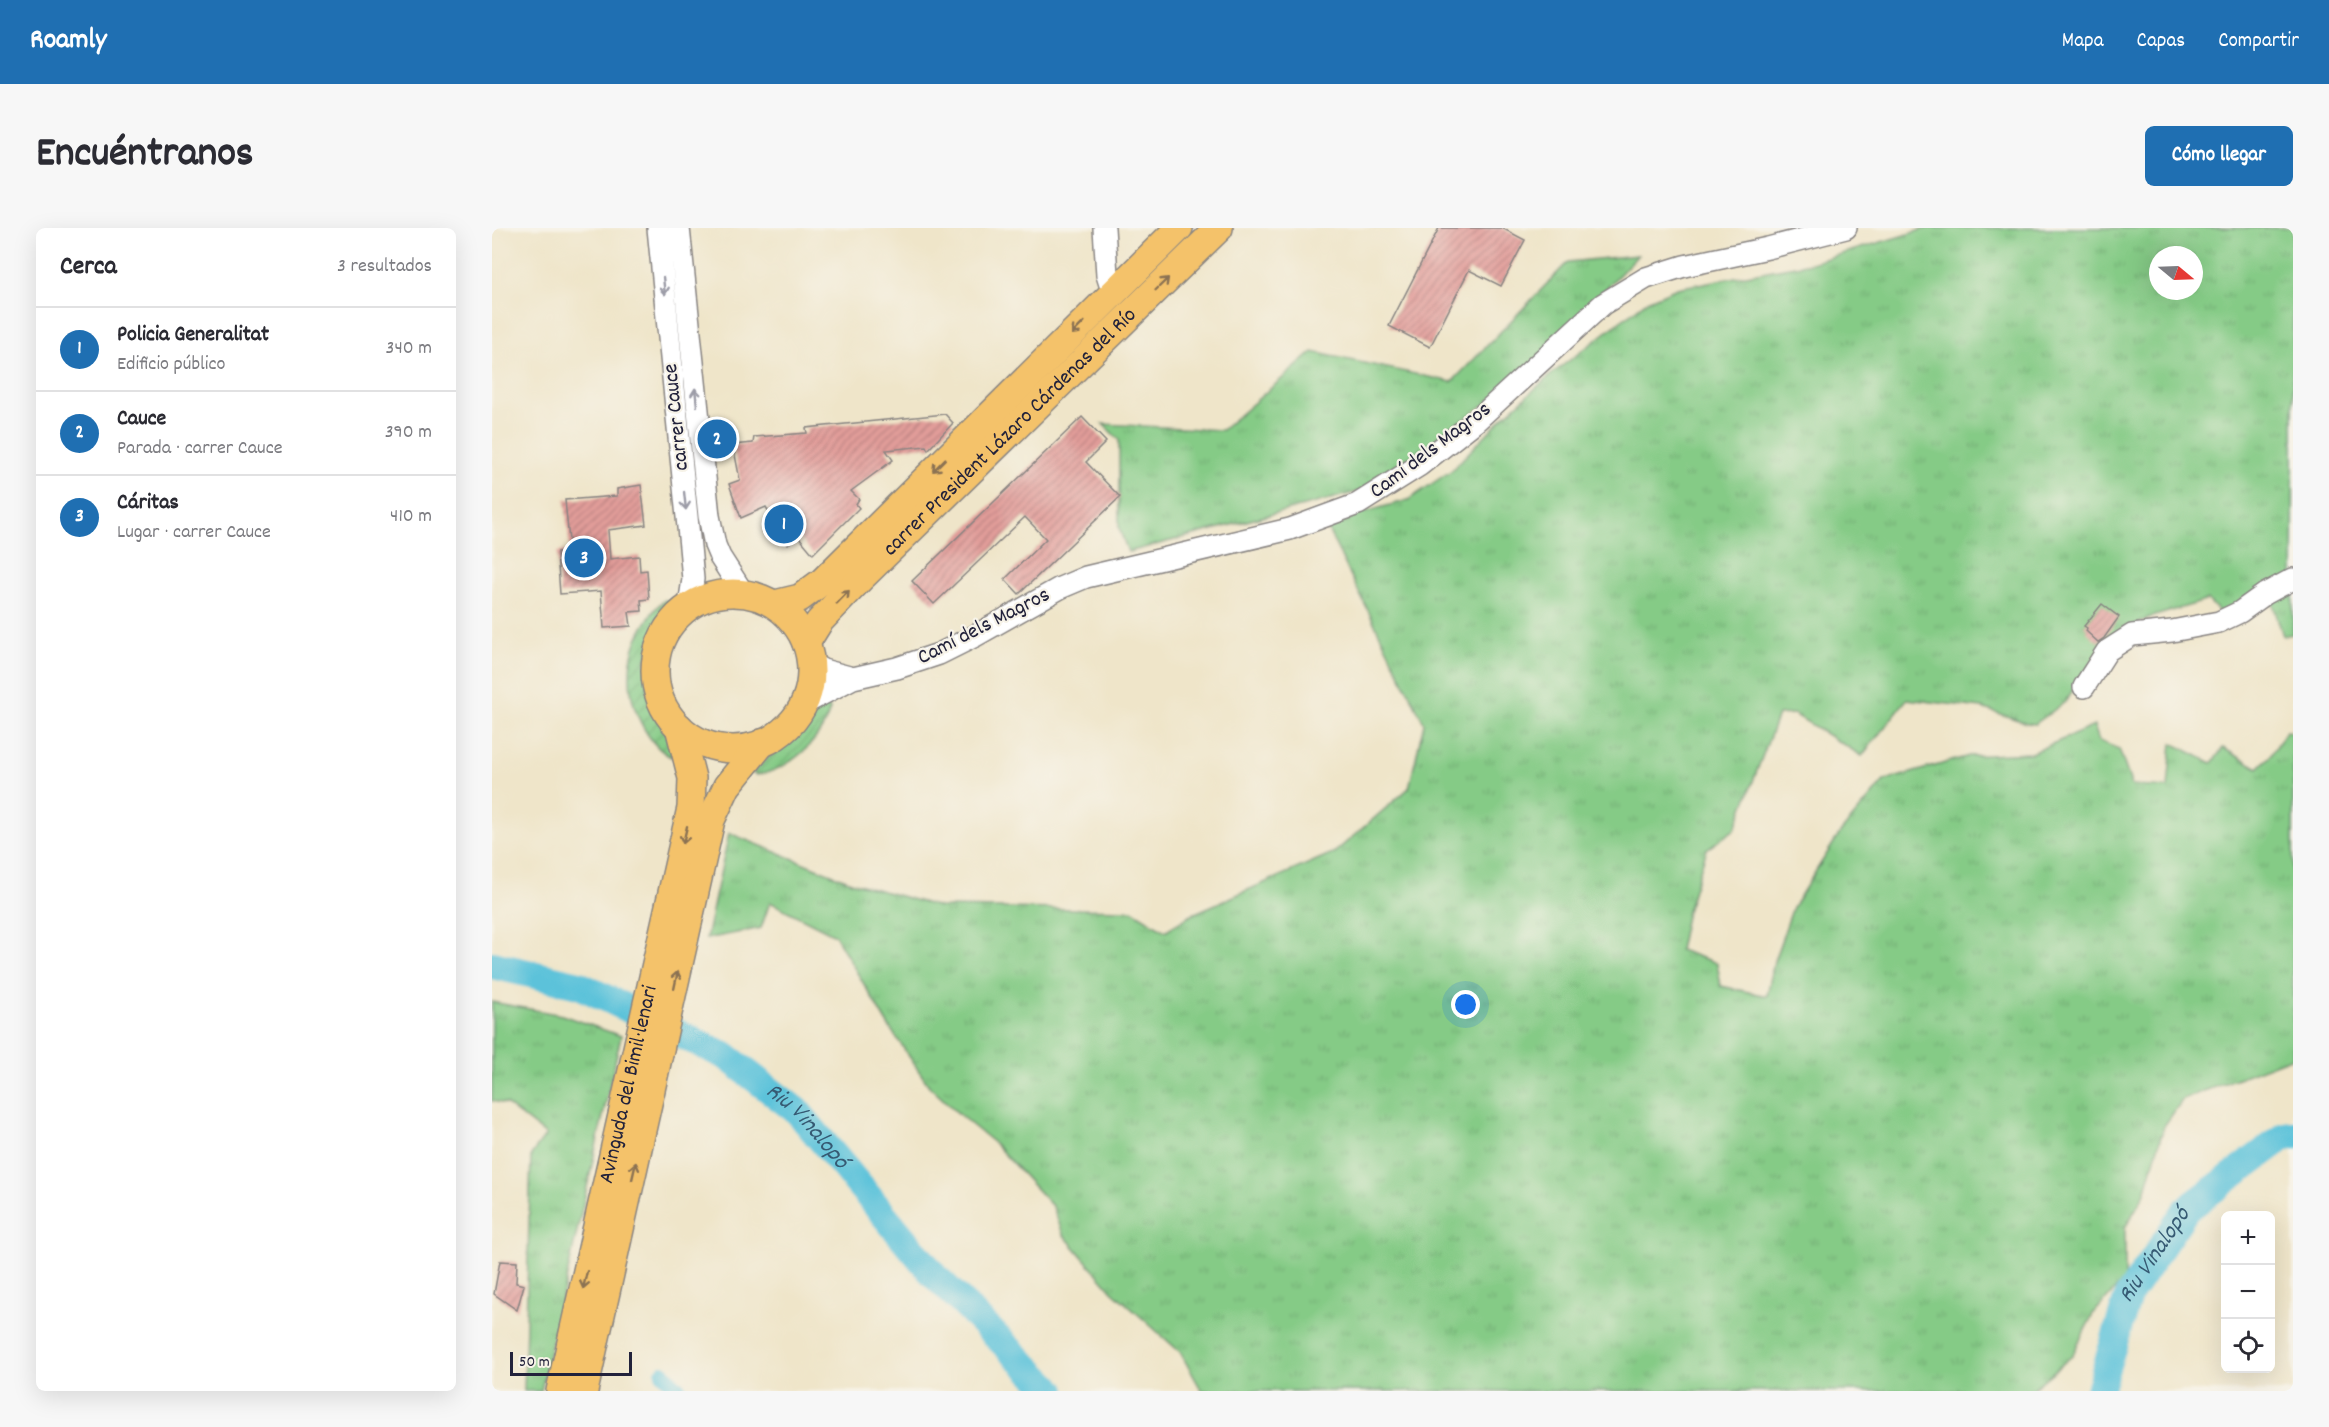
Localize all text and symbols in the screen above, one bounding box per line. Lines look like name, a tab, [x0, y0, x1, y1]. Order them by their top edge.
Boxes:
text: Roamly	[30, 22, 106, 62]
text: Mapa	[2062, 27, 2104, 57]
text: Capas	[2137, 27, 2185, 57]
text: Compartir	[2218, 27, 2299, 57]
text: Encuéntranos	[36, 126, 254, 186]
button: Cómo llegar	[2145, 126, 2293, 186]
north arrow	[2149, 246, 2203, 300]
text: Cerca	[60, 249, 117, 286]
text: 3 resultados	[337, 253, 432, 281]
one-way arrow	[659, 276, 670, 296]
one-way arrow	[1154, 277, 1169, 292]
street label: carrer President Lázaro Cárdenas del Río	[876, 301, 1144, 564]
text: Policia Generalitat	[117, 320, 269, 351]
one-way arrow	[1071, 321, 1086, 336]
text: 1	[77, 335, 82, 363]
text: 340 m	[386, 335, 432, 363]
text: Edificio público	[117, 351, 225, 379]
street label: carrer Cauce	[656, 362, 698, 472]
one-way arrow	[691, 387, 702, 407]
street label: Camí dels Magros	[1364, 395, 1498, 507]
text: Cauce	[117, 404, 166, 435]
pin: 2	[698, 416, 736, 462]
text: 2	[75, 419, 84, 447]
text: 390 m	[385, 419, 432, 447]
text: Parada · carrer Cauce	[117, 435, 283, 463]
one-way arrow	[932, 458, 947, 473]
text: Cáritas	[117, 488, 179, 519]
one-way arrow	[680, 491, 691, 511]
pin: 1	[764, 502, 804, 546]
text: 3	[75, 503, 84, 531]
text: 410 m	[390, 503, 432, 531]
text: Lugar · carrer Cauce	[117, 519, 271, 547]
pin: 3	[564, 536, 604, 580]
street label: Camí dels Magros	[912, 580, 1056, 674]
one-way arrow	[835, 590, 850, 605]
one-way arrow	[679, 825, 690, 845]
one-way arrow	[671, 971, 683, 990]
street label: Avinguda del Bimil·lenari	[592, 983, 666, 1187]
your location	[1451, 990, 1480, 1019]
water label: Riu Vinalopó	[758, 1075, 858, 1179]
one-way arrow	[629, 1161, 641, 1180]
water label: Riu Vinalopó	[2111, 1199, 2201, 1310]
map controls	[2221, 1211, 2275, 1373]
button: +	[2221, 1211, 2275, 1265]
button: −	[2221, 1265, 2275, 1319]
one-way arrow	[579, 1270, 591, 1289]
button: locate	[2221, 1319, 2275, 1373]
scale bar	[510, 1349, 632, 1376]
text: 50 m	[519, 1351, 550, 1374]

